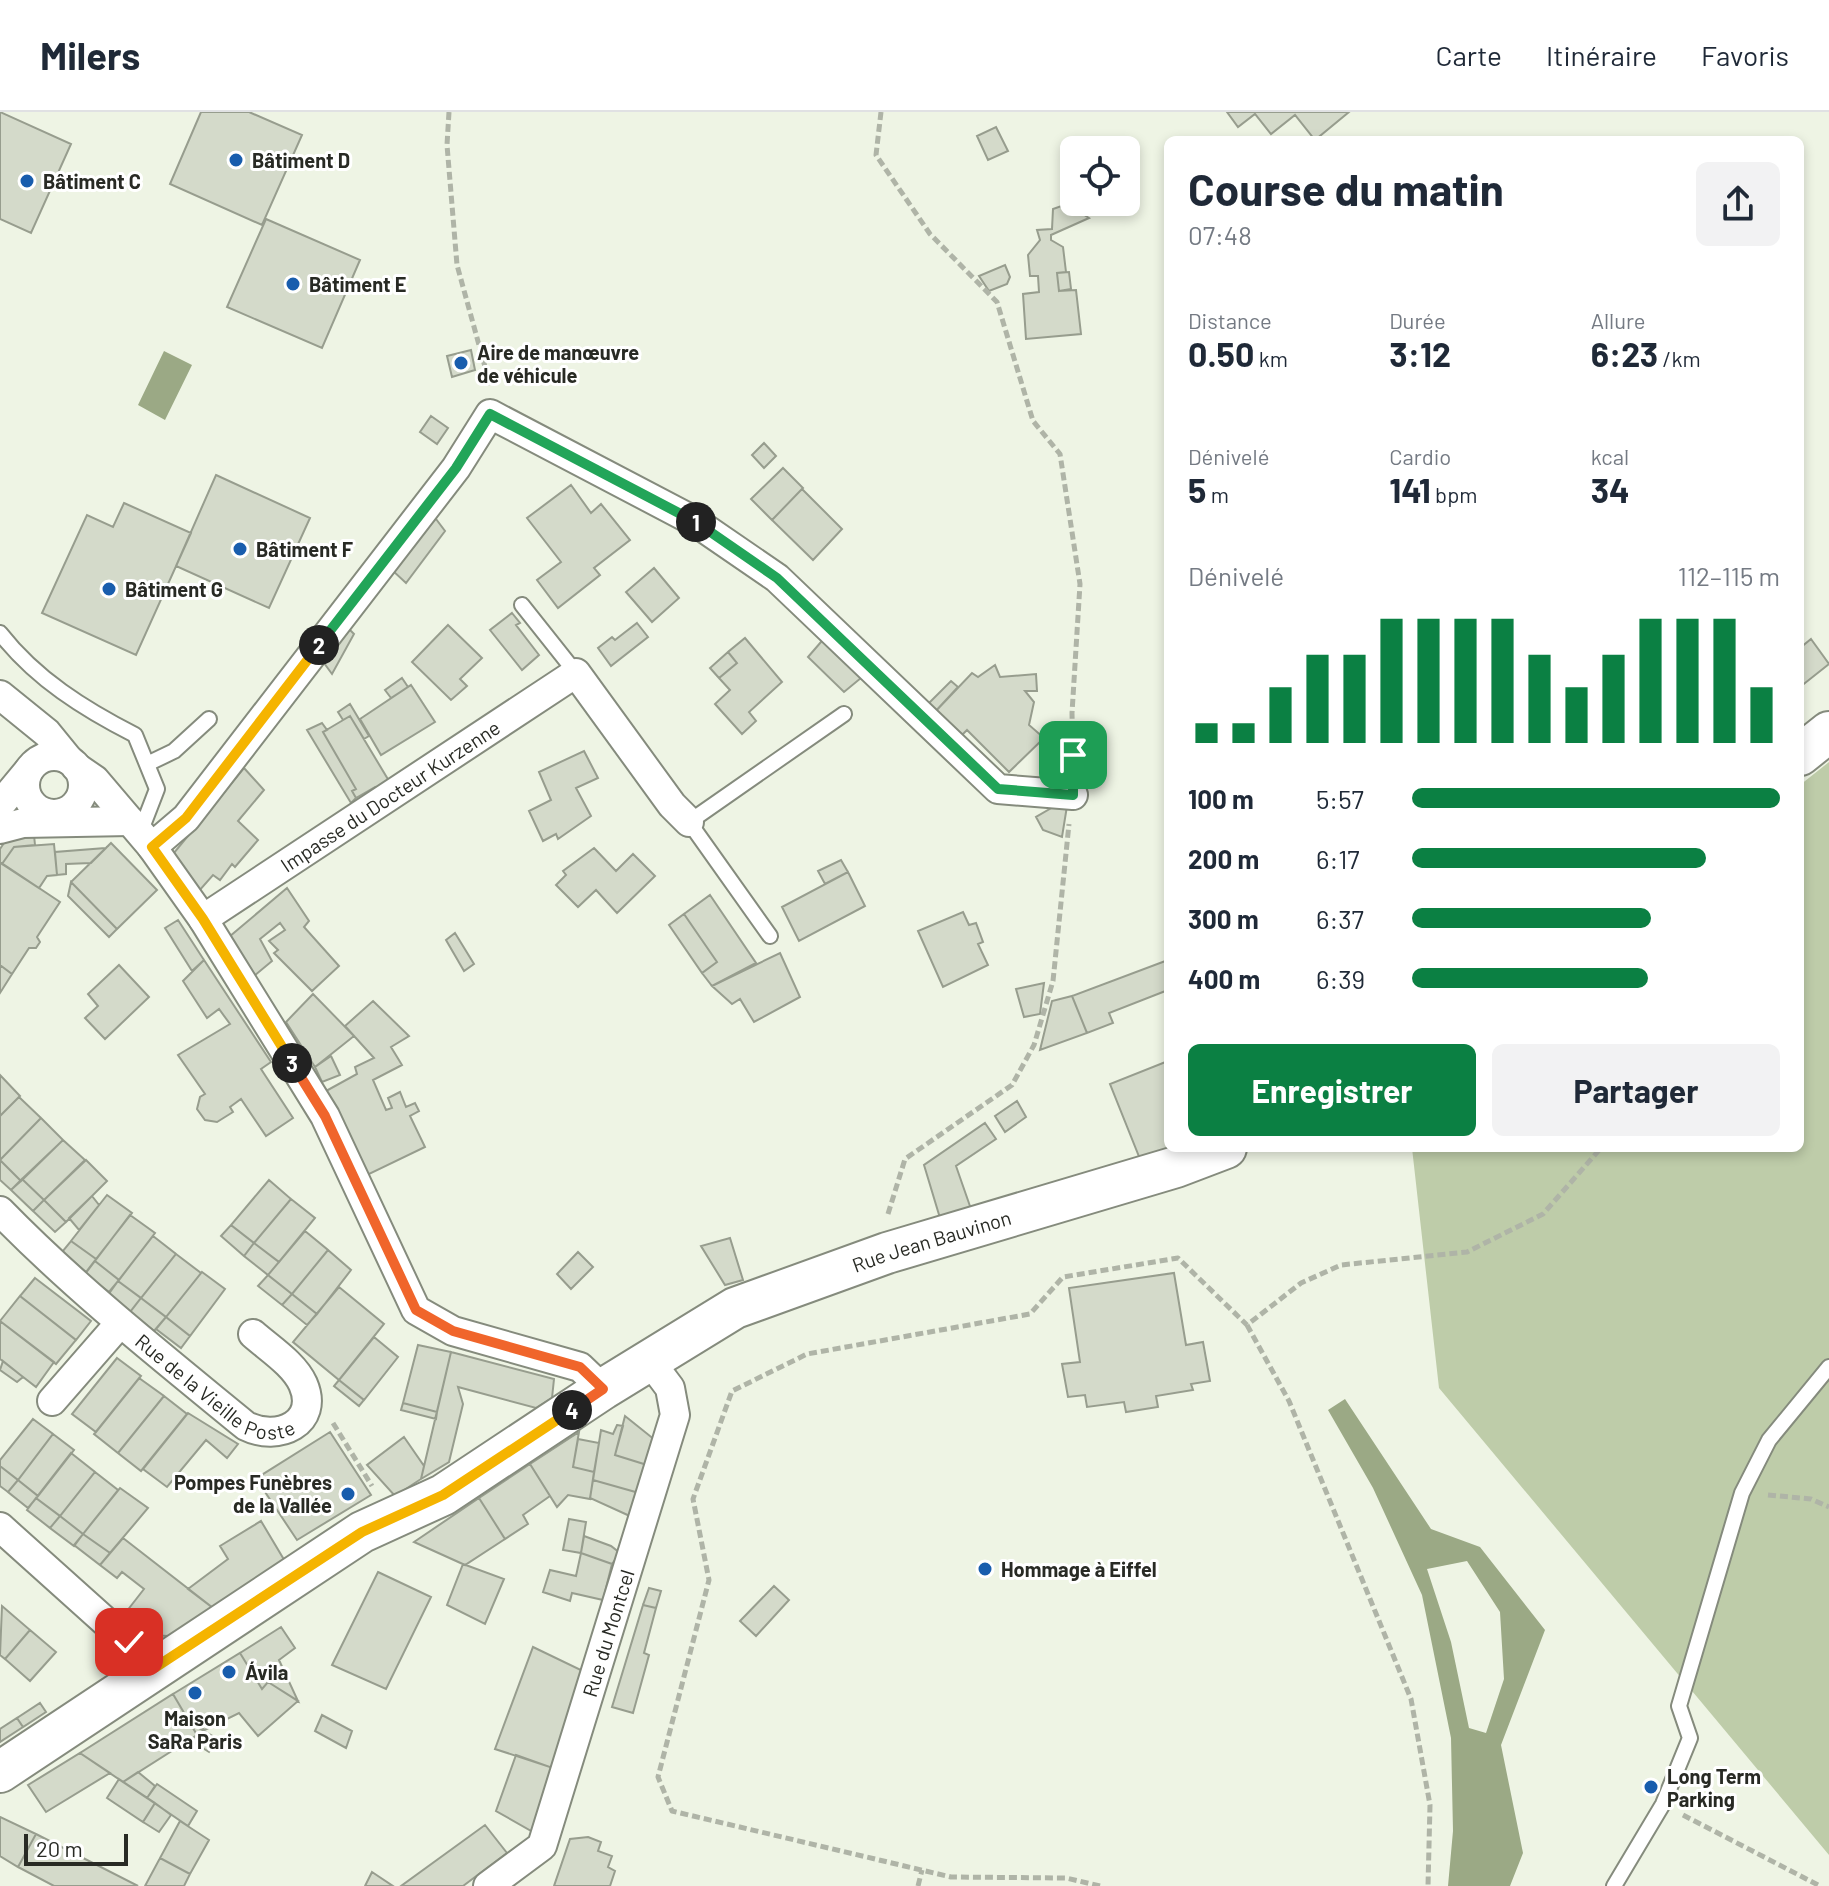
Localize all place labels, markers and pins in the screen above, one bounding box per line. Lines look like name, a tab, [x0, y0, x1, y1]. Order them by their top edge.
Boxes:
place label: Bâtiment D	[252, 148, 350, 172]
marker: Bâtiment D	[227, 151, 245, 169]
place label: Bâtiment C	[43, 169, 141, 193]
marker: Bâtiment C	[18, 172, 36, 190]
place label: Bâtiment E	[309, 272, 406, 296]
marker: Bâtiment E	[284, 275, 302, 293]
place label: Aire de manœuvre de véhicule	[477, 340, 639, 387]
marker: Aire de manœuvre de véhicule	[452, 354, 470, 372]
pin: 1	[676, 502, 716, 542]
place label: Bâtiment F	[256, 537, 353, 561]
marker: Bâtiment F	[231, 540, 249, 558]
place label: Bâtiment G	[125, 577, 223, 601]
marker: Bâtiment G	[100, 580, 118, 598]
pin: 2	[299, 625, 339, 665]
pin	[1039, 721, 1107, 789]
pin: 3	[272, 1043, 312, 1083]
pin: 4	[552, 1390, 592, 1430]
place label: Pompes Funèbres de la Vallée	[174, 1470, 332, 1517]
marker: Pompes Funèbres de la Vallée	[339, 1485, 357, 1503]
place label: Hommage à Eiffel	[1001, 1557, 1157, 1581]
marker: Hommage à Eiffel	[976, 1560, 994, 1578]
pin	[95, 1608, 163, 1676]
place label: Ávila	[245, 1660, 288, 1684]
marker: Ávila	[220, 1663, 238, 1681]
marker: Maison SaRa Paris	[186, 1684, 204, 1702]
place label: Maison SaRa Paris	[148, 1706, 242, 1753]
place label: Long Term Parking	[1667, 1764, 1761, 1811]
marker: Long Term Parking	[1642, 1778, 1660, 1796]

